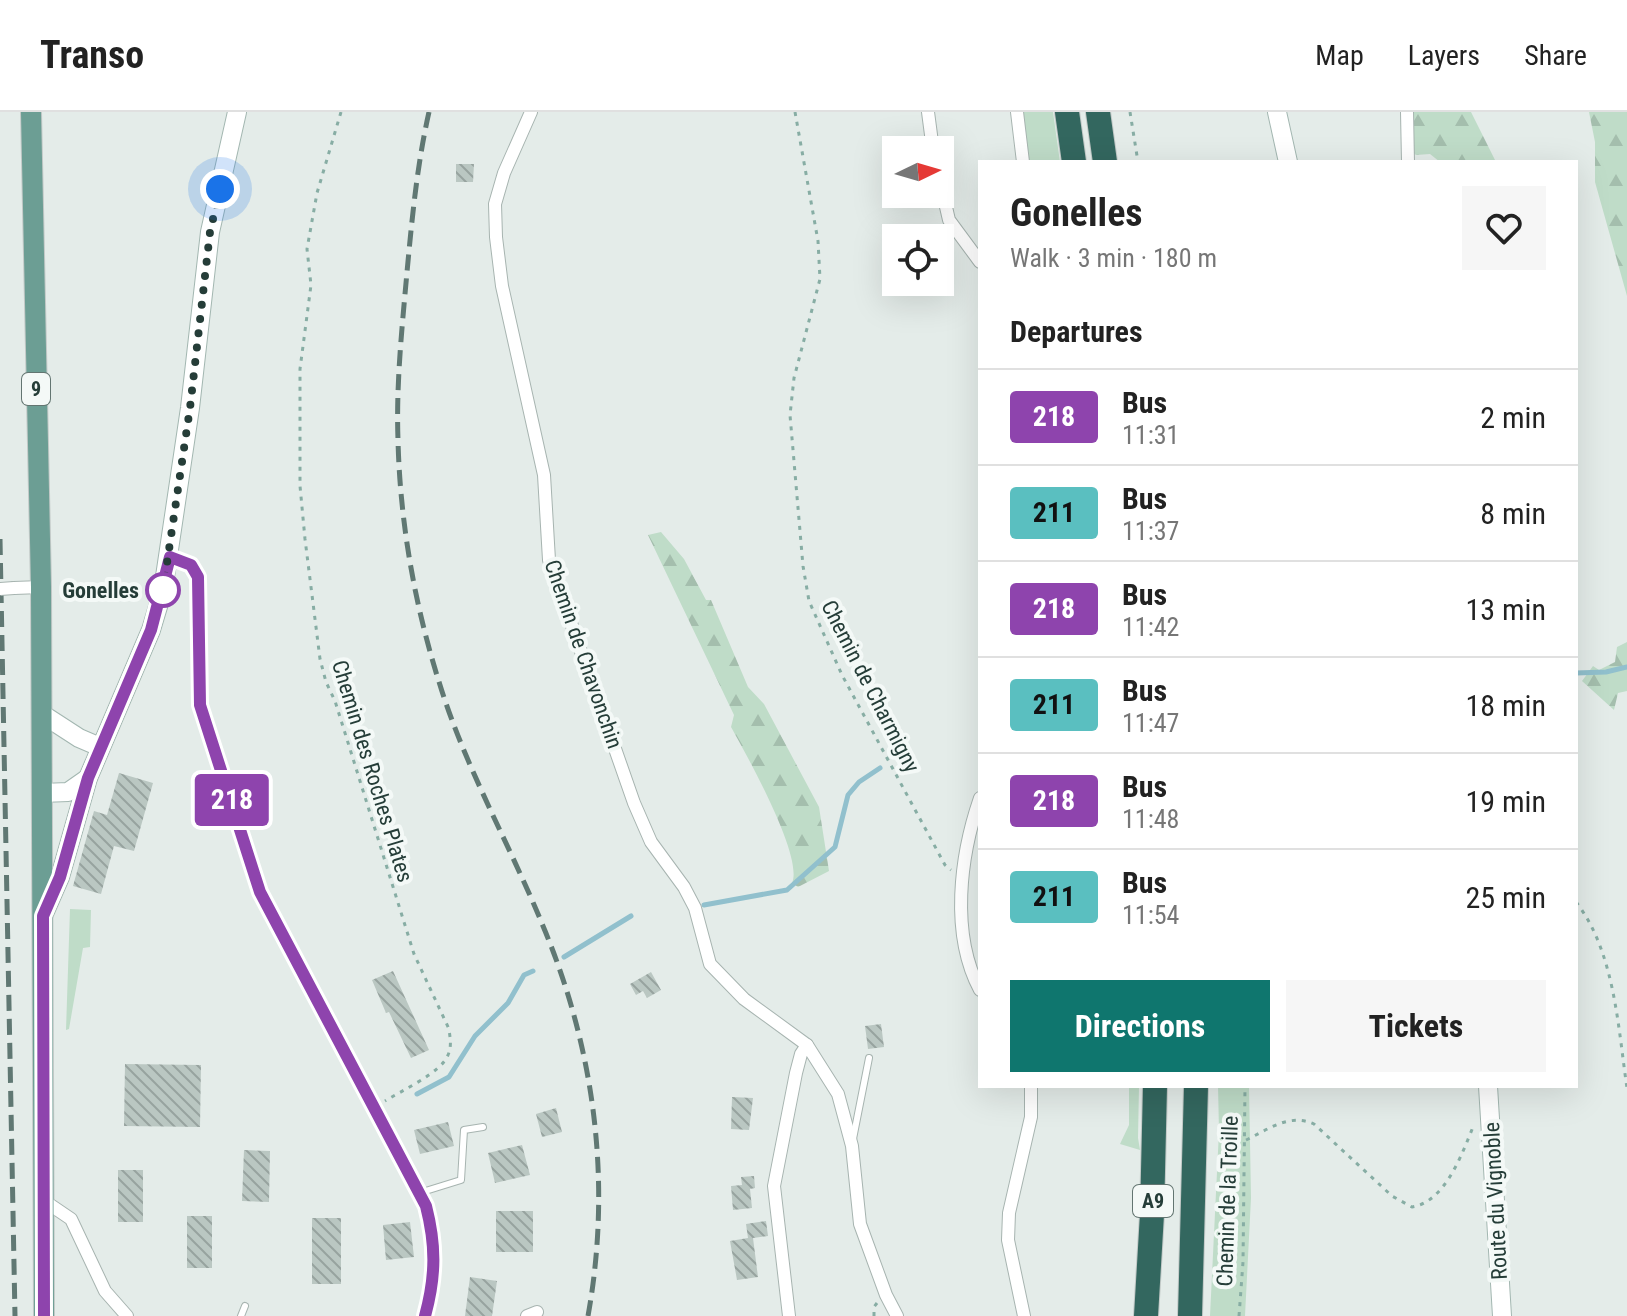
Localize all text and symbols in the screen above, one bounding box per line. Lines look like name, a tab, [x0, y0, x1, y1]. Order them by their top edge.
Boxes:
text: Transo	[40, 33, 144, 77]
text: Map	[1315, 39, 1364, 72]
text: Layers	[1408, 39, 1480, 72]
text: Share	[1524, 39, 1587, 72]
north arrow	[882, 136, 954, 208]
map controls	[882, 136, 954, 296]
your location	[200, 169, 240, 209]
button: heart	[1462, 186, 1546, 270]
text: Gonelles	[1010, 191, 1143, 235]
button: locate	[882, 224, 954, 296]
text: Walk · 3 min · 180 m	[1010, 243, 1217, 273]
text: Departures	[1010, 314, 1143, 349]
road number: 9	[22, 373, 50, 405]
text: Bus	[1122, 385, 1167, 420]
text: 218	[1033, 400, 1075, 433]
text: 2 min	[1480, 400, 1546, 435]
text: 11:31	[1122, 420, 1179, 450]
text: Bus	[1122, 481, 1167, 516]
text: 211	[1033, 496, 1075, 529]
text: 8 min	[1480, 496, 1546, 531]
text: 11:37	[1122, 516, 1179, 546]
street label: Chemin de Chavonchin	[539, 557, 628, 752]
marker: Gonelles	[146, 573, 180, 607]
text: Bus	[1122, 577, 1167, 612]
place label: Gonelles	[62, 578, 139, 603]
text: 218	[1033, 592, 1075, 625]
text: 13 min	[1465, 592, 1546, 627]
street label: Chemin de Charmigny	[816, 596, 925, 776]
text: 11:42	[1122, 612, 1179, 642]
street label: Chemin des Roches Plates	[327, 657, 418, 885]
text: Bus	[1122, 673, 1167, 708]
text: 211	[1033, 688, 1075, 721]
text: 18 min	[1465, 688, 1546, 723]
text: 11:47	[1122, 708, 1179, 738]
text: Bus	[1122, 769, 1167, 804]
line badge: 218	[186, 774, 278, 826]
text: 218	[211, 783, 253, 816]
text: 218	[1033, 784, 1075, 817]
text: 19 min	[1465, 784, 1546, 819]
text: 11:48	[1122, 804, 1179, 834]
text: Bus	[1122, 865, 1167, 900]
text: 211	[1033, 880, 1075, 913]
text: 25 min	[1465, 880, 1546, 915]
text: 11:54	[1122, 900, 1179, 930]
button: Directions	[1010, 980, 1270, 1072]
button: Tickets	[1286, 980, 1546, 1072]
street label: Chemin de la Troille	[1212, 1115, 1243, 1287]
street label: Route du Vignoble	[1479, 1121, 1512, 1281]
road number: A9	[1133, 1185, 1173, 1217]

